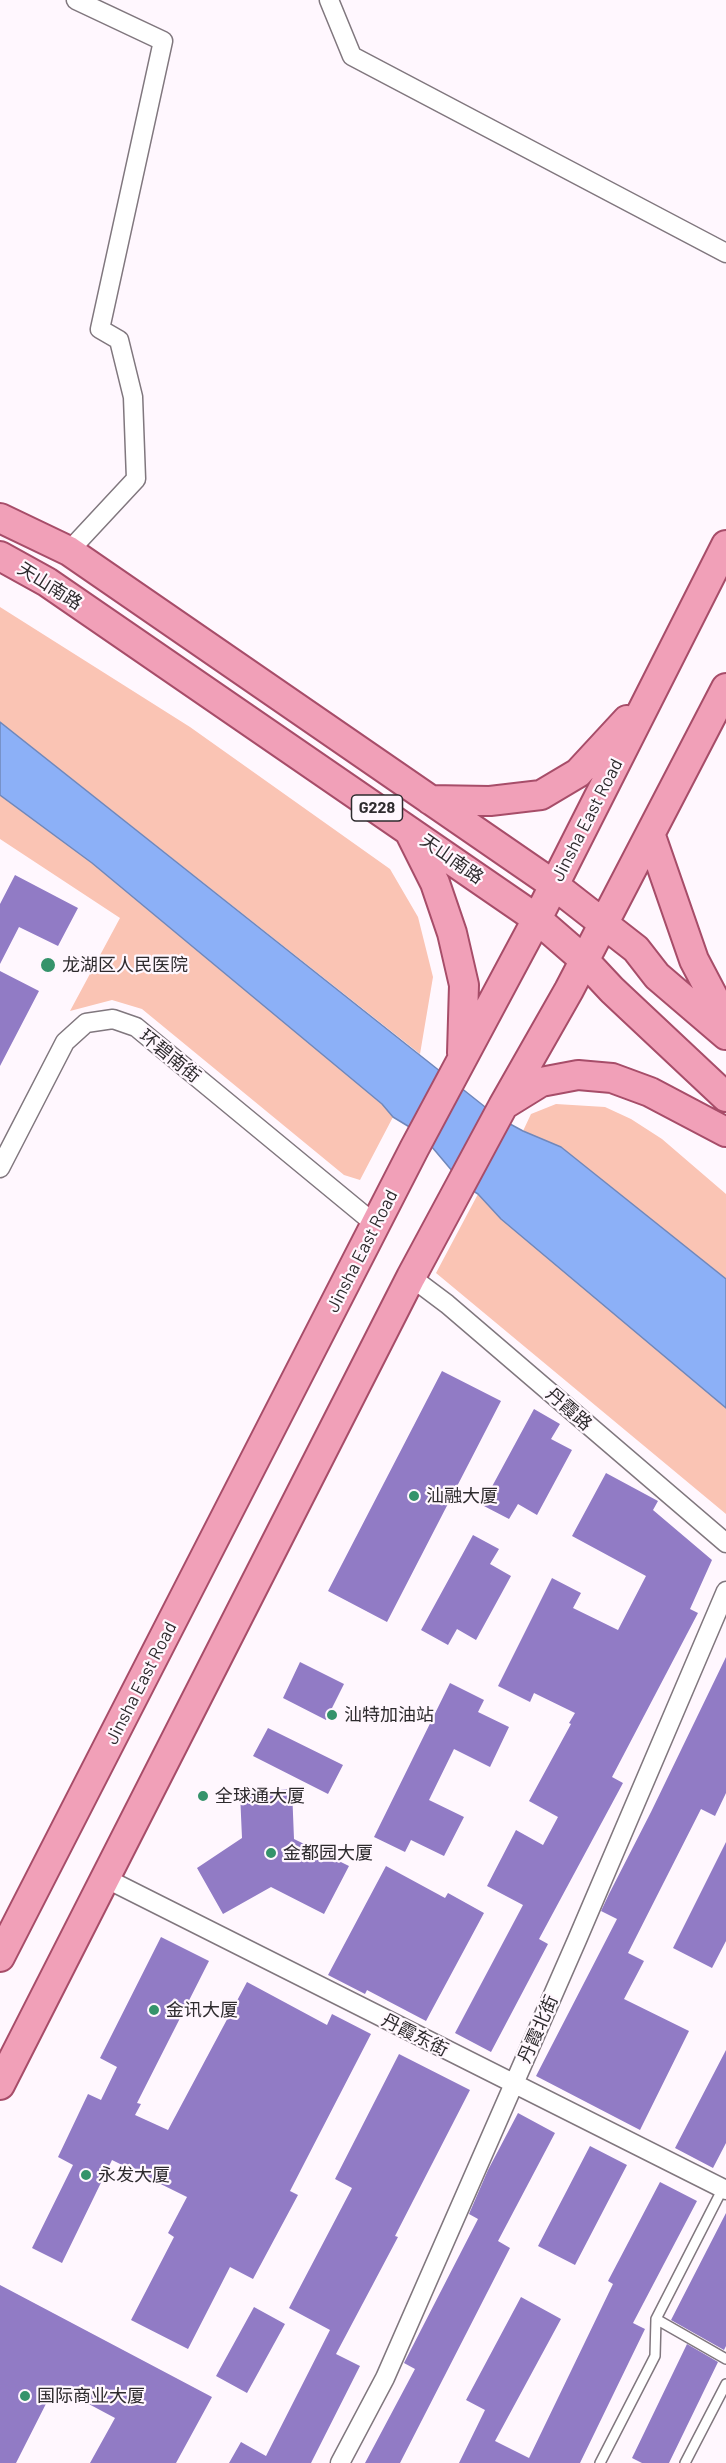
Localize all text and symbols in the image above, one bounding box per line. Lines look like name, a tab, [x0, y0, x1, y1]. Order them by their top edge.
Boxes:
street label: 天山南路	[14, 558, 86, 614]
street label: Jinsha East Road	[547, 755, 627, 885]
road number: G228	[352, 795, 403, 821]
street label: 天山南路	[416, 830, 488, 888]
place label: 龙湖区人民医院	[62, 954, 188, 976]
marker: 龙湖区人民医院	[39, 956, 57, 974]
street label: 环碧南街	[135, 1025, 205, 1087]
street label: Jinsha East Road	[322, 1186, 402, 1316]
street label: 丹霞路	[542, 1383, 596, 1435]
place label: 汕融大厦	[426, 1485, 498, 1507]
marker: 汕融大厦	[407, 1489, 421, 1503]
street label: Jinsha East Road	[101, 1618, 181, 1748]
place label: 汕特加油站	[344, 1704, 434, 1726]
marker: 汕特加油站	[325, 1708, 339, 1722]
place label: 全球通大厦	[215, 1785, 305, 1807]
marker: 全球通大厦	[196, 1789, 210, 1803]
place label: 金都园大厦	[283, 1842, 373, 1864]
marker: 金都园大厦	[264, 1846, 278, 1860]
street label: 丹霞北街	[513, 1992, 563, 2066]
place label: 金讯大厦	[166, 1999, 238, 2021]
marker: 金讯大厦	[147, 2003, 161, 2017]
street label: 丹霞东街	[378, 2009, 452, 2061]
place label: 永发大厦	[98, 2164, 170, 2186]
marker: 永发大厦	[79, 2168, 93, 2182]
place label: 国际商业大厦	[37, 2385, 145, 2407]
marker: 国际商业大厦	[18, 2389, 32, 2403]

